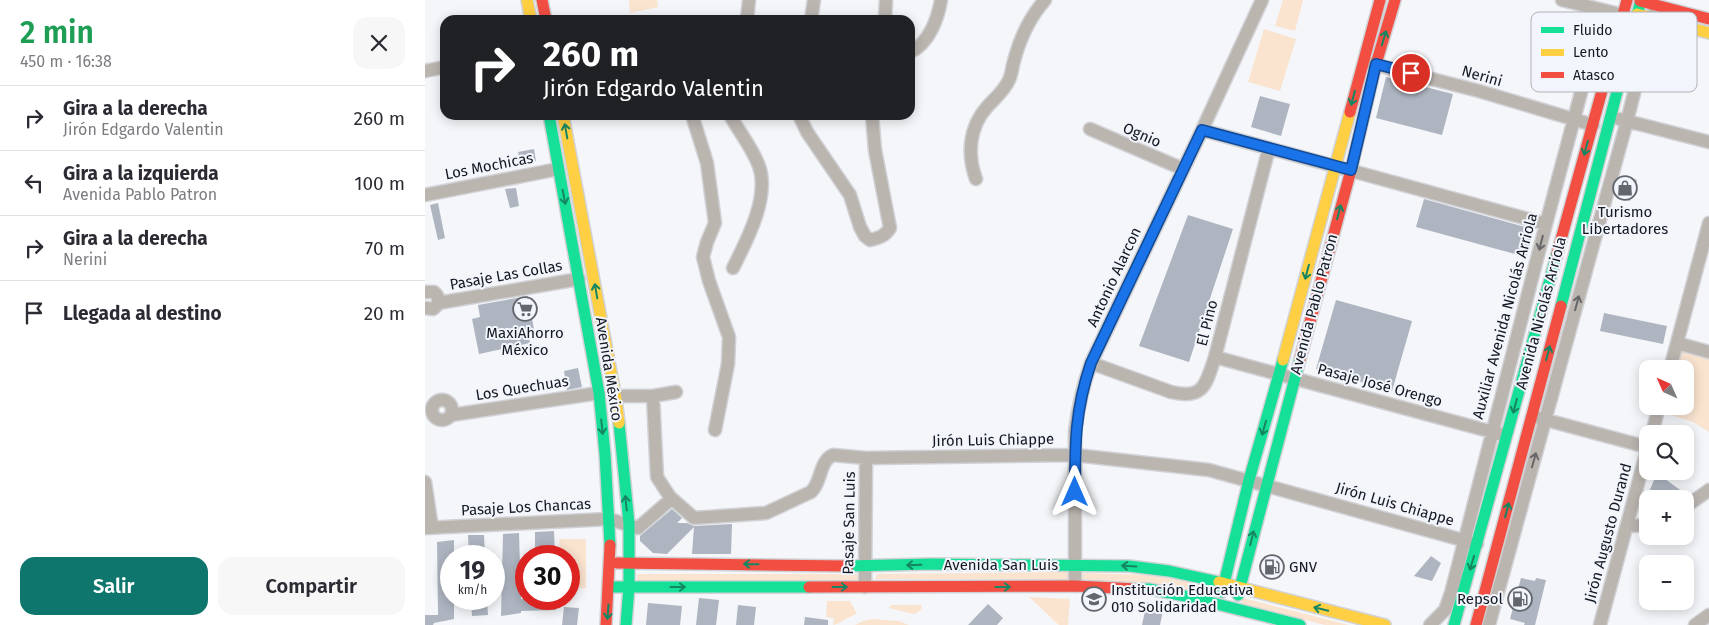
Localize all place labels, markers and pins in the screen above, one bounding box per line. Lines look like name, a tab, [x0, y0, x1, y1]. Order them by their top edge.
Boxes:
pin	[1390, 52, 1432, 94]
shop icon: Turismo Libertadores	[1612, 175, 1638, 201]
place label: Turismo Libertadores	[1582, 203, 1668, 238]
supermarket icon: MaxiAhorro México	[512, 296, 538, 322]
place label: MaxiAhorro México	[486, 324, 564, 359]
fuel station icon: GNV	[1259, 554, 1285, 580]
place label: GNV	[1289, 558, 1318, 576]
place label: Institución Educativa 010 Solidaridad	[1111, 581, 1254, 616]
school or university icon: Institución Educativa 010 Solidaridad	[1081, 586, 1107, 612]
fuel station icon: Repsol	[1507, 586, 1533, 612]
place label: Repsol	[1457, 590, 1504, 608]

